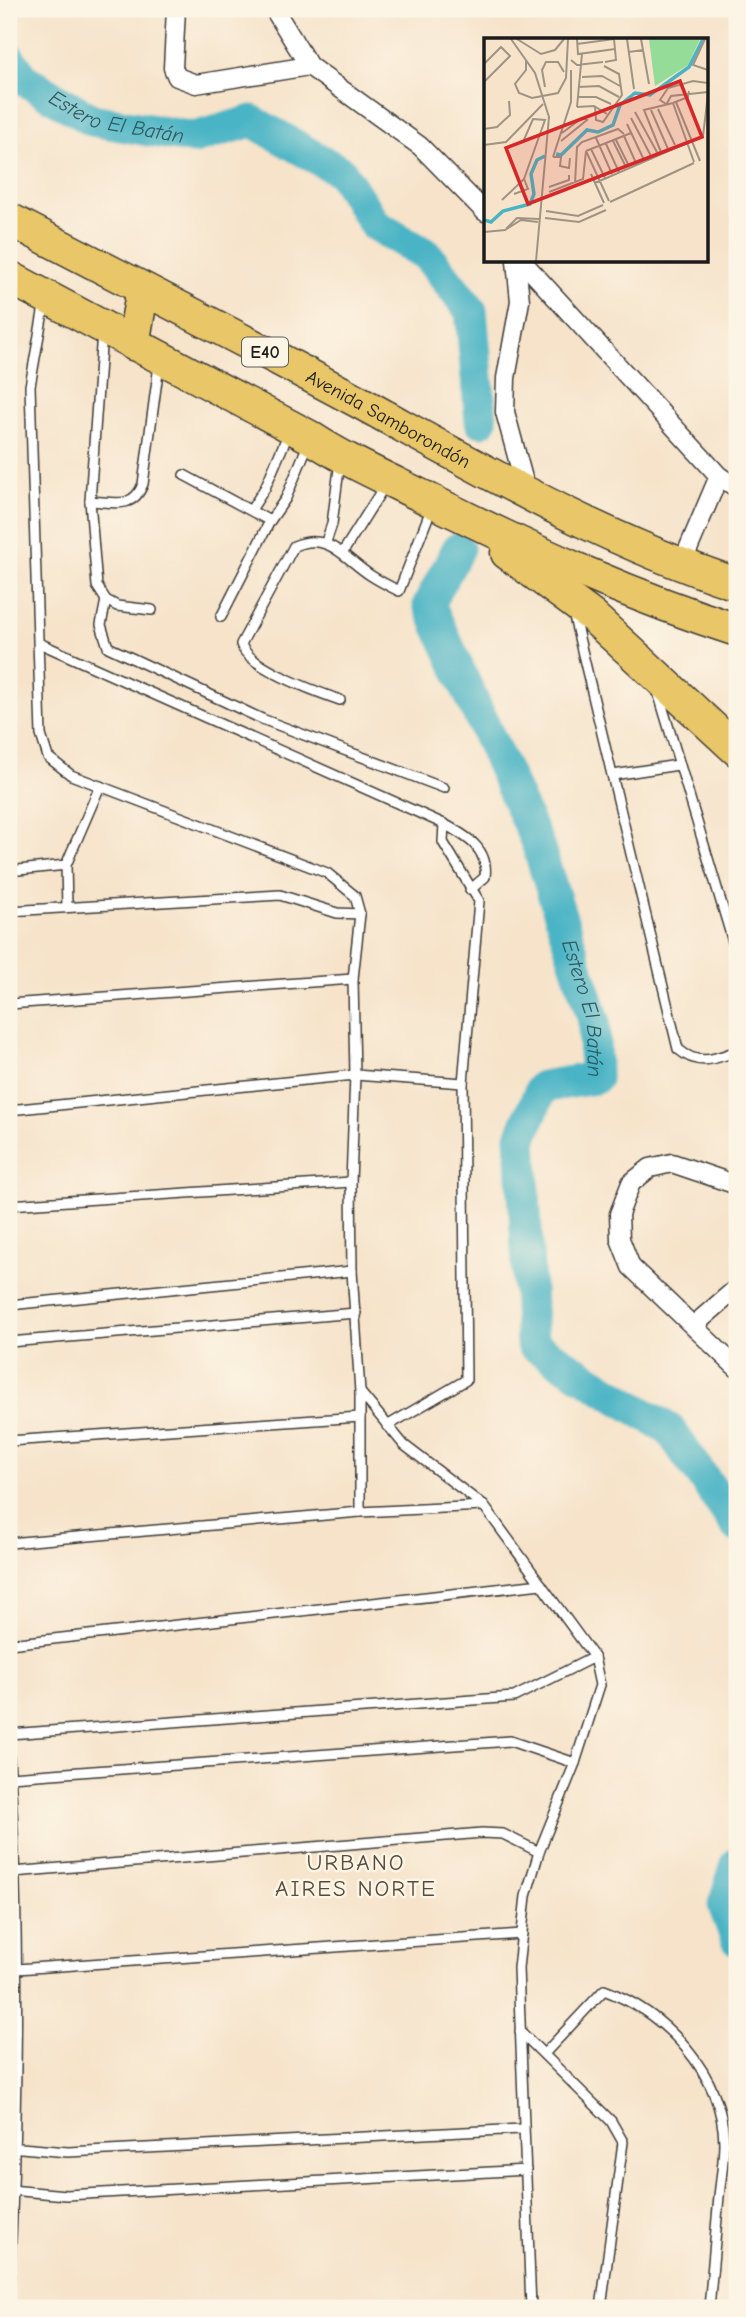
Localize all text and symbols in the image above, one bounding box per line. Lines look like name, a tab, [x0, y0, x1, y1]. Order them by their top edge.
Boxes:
inset map	[484, 38, 708, 262]
water label: Estero El Batán	[45, 85, 186, 148]
road number: E40	[242, 338, 288, 366]
street label: Avenida Samborondón	[302, 366, 474, 473]
water label: Estero El Batán	[557, 936, 607, 1077]
district label: URBANO AIRES NORTE	[275, 1849, 437, 1902]

